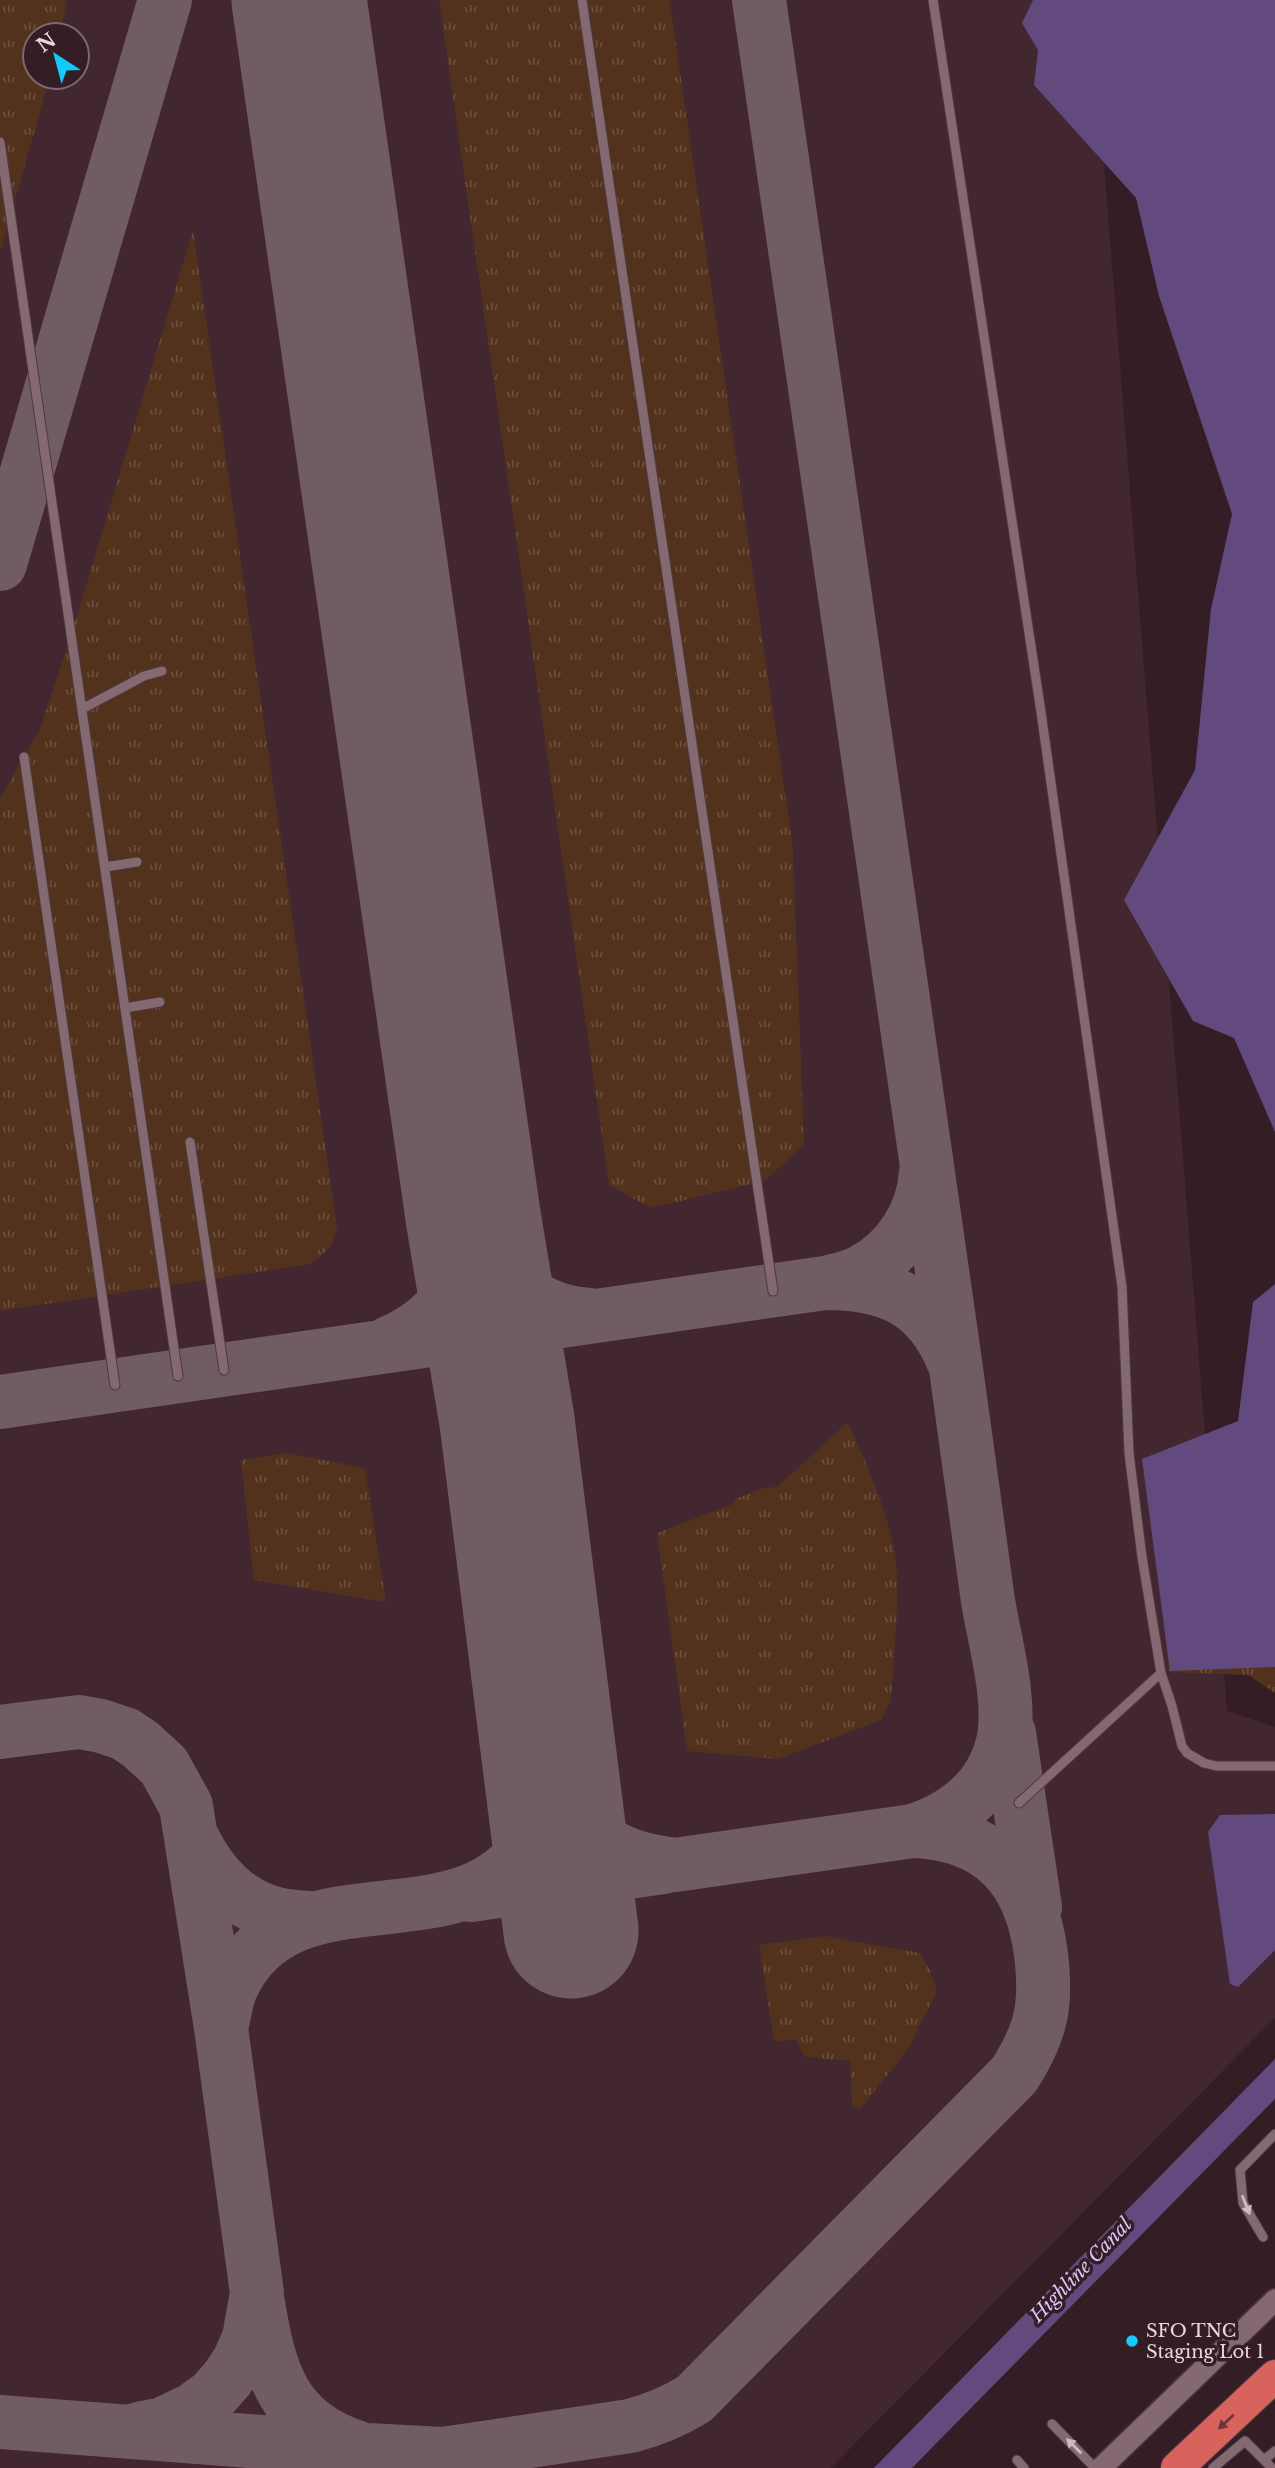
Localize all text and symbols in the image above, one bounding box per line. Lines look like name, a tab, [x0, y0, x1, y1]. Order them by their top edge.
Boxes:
north arrow	[21, 21, 91, 91]
text: N	[32, 28, 60, 57]
one-way arrow	[1241, 2195, 1252, 2216]
water label: Highline Canal	[1025, 2213, 1137, 2328]
place label: SFO TNC Staging Lot 1	[1146, 2320, 1264, 2363]
marker: SFO TNC Staging Lot 1	[1124, 2333, 1140, 2349]
one-way arrow	[1218, 2413, 1235, 2429]
one-way arrow	[1066, 2438, 1082, 2455]

